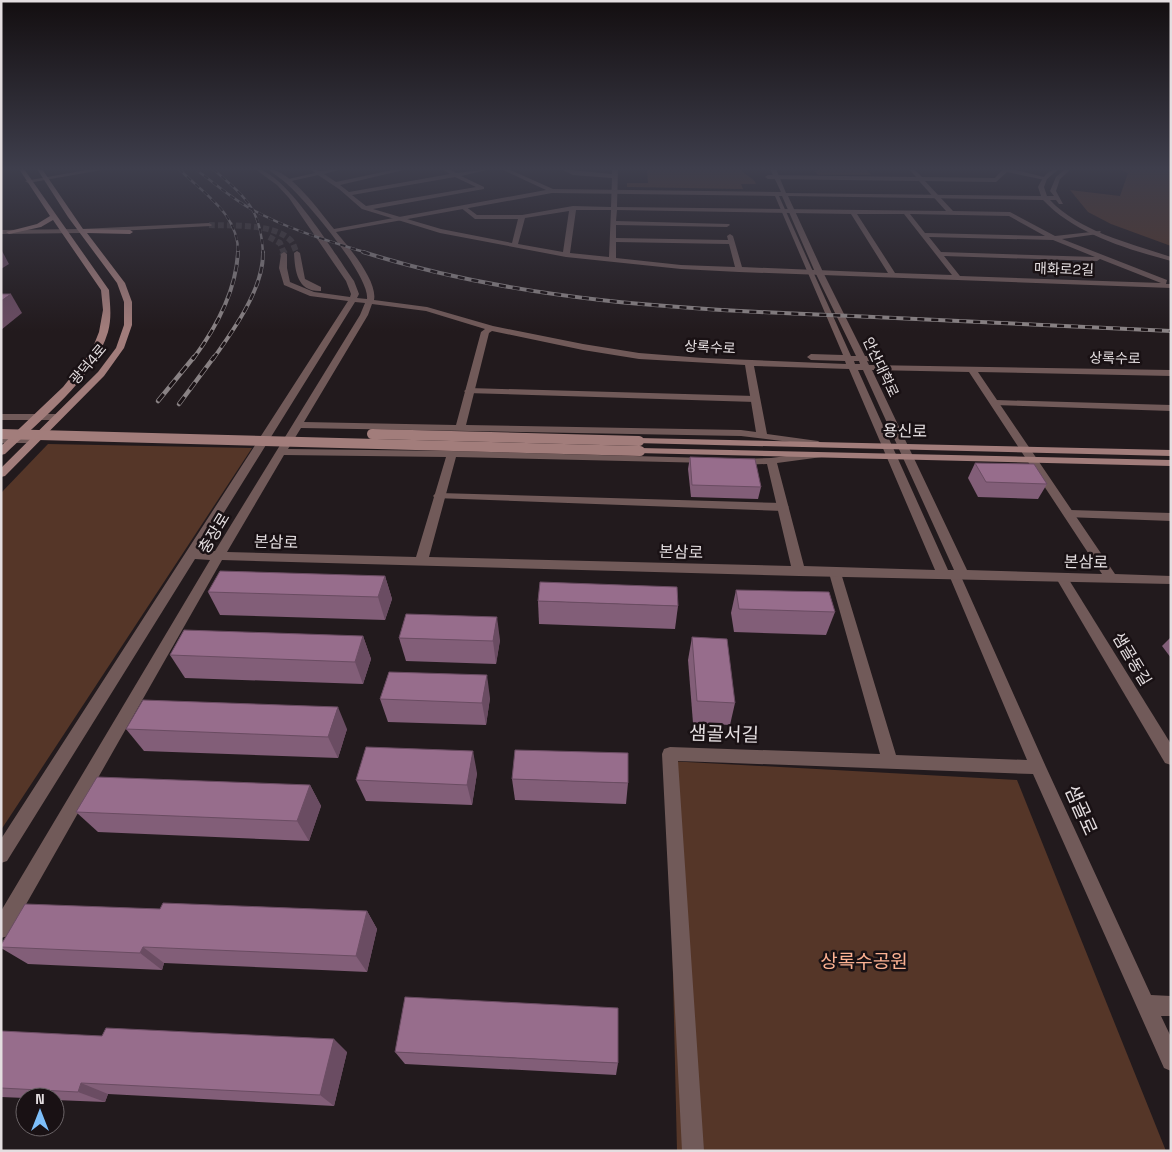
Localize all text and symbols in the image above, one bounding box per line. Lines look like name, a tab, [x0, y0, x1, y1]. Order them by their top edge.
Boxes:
street label: 매화로2길	[1034, 259, 1094, 279]
street label: 안산대학로	[859, 334, 903, 400]
street label: 상록수로	[684, 337, 736, 357]
street label: 광덕4로	[66, 340, 110, 388]
street label: 상록수로	[1089, 349, 1141, 367]
street label: 용신로	[883, 420, 928, 442]
street label: 충장로	[194, 508, 235, 557]
street label: 본삼로	[254, 531, 299, 553]
street label: 본삼로	[659, 541, 704, 563]
street label: 본삼로	[1064, 551, 1109, 573]
street label: 샘골동길	[1108, 628, 1156, 690]
street label: 샘골서길	[689, 720, 759, 748]
street label: 샘골로	[1059, 781, 1103, 839]
park label: 상록수공원	[820, 949, 908, 974]
north arrow	[15, 1087, 65, 1137]
text: N	[35, 1090, 45, 1108]

